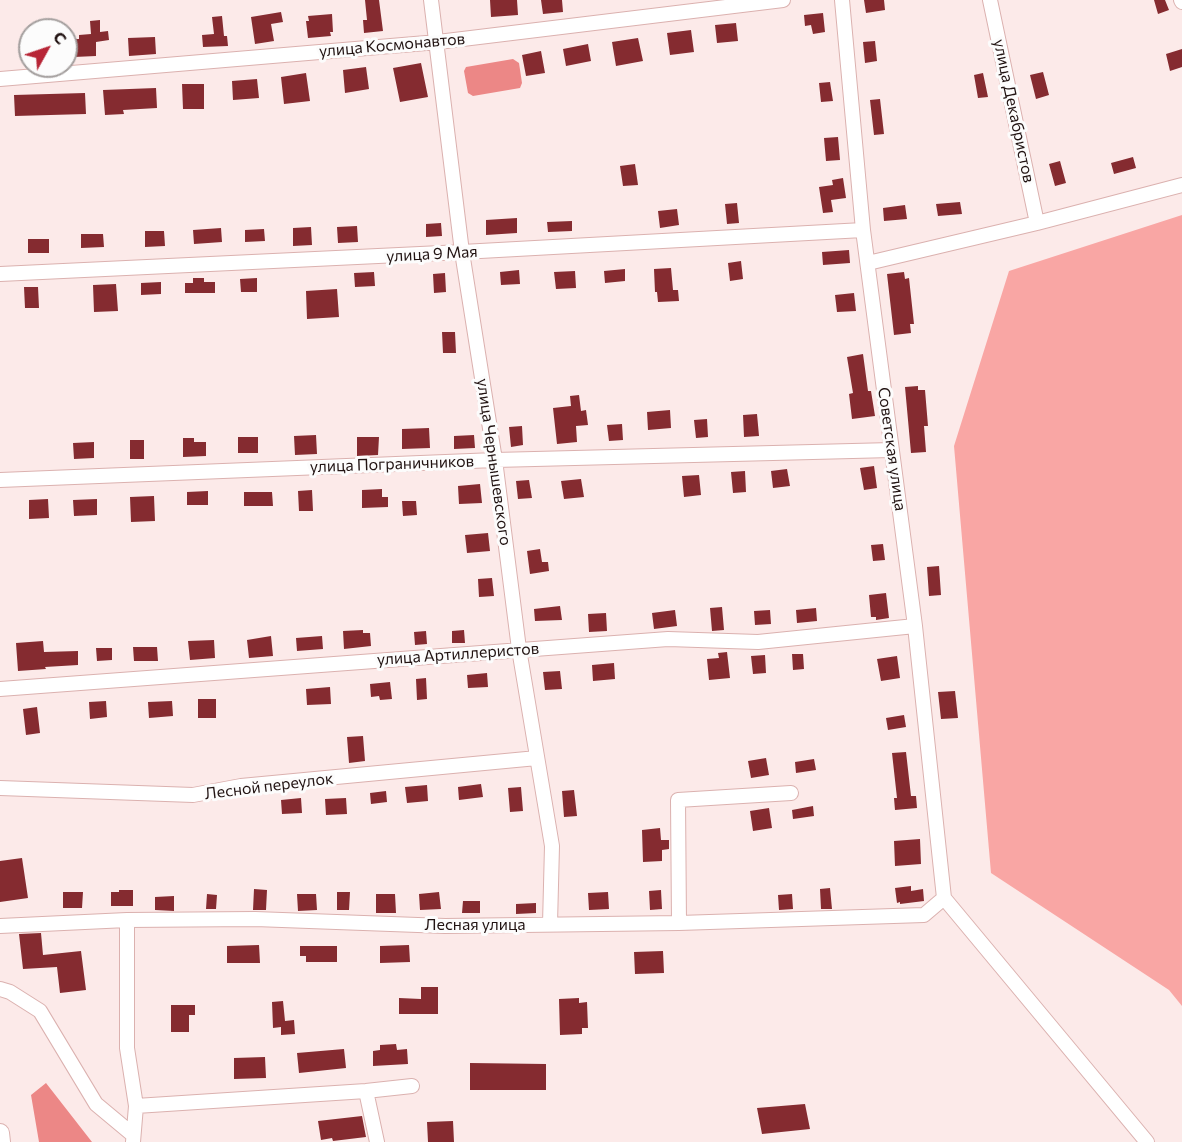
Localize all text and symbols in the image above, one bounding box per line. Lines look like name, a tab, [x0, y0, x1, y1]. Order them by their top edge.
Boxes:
north arrow	[18, 18, 78, 78]
text: С	[50, 27, 71, 48]
street label: улица Космонавтов	[318, 29, 466, 61]
street label: улица Декабристов	[989, 37, 1039, 185]
street label: улица 9 Мая	[386, 242, 478, 266]
street label: улица Чернышевского	[473, 377, 515, 547]
street label: Советская улица	[874, 386, 910, 512]
street label: улица Пограничников	[310, 452, 474, 476]
street label: улица Артиллеристов	[376, 639, 540, 669]
street label: Лесной переулок	[204, 769, 334, 803]
street label: Лесная улица	[424, 915, 526, 935]

